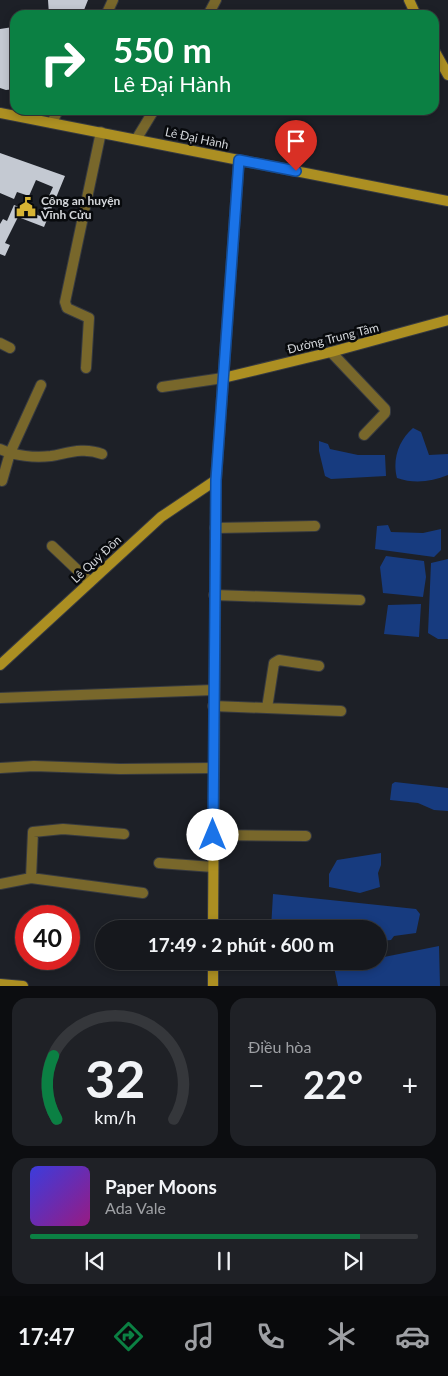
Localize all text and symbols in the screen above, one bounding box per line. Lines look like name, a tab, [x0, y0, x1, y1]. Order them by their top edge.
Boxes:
text: 550 m	[113, 28, 212, 70]
icon: right	[30, 30, 95, 95]
text: Lê Đại Hành	[113, 70, 231, 97]
pin	[275, 120, 317, 171]
street label: Lê Đại Hành	[164, 124, 230, 152]
icon: arrive	[282, 127, 310, 155]
place label: Công an huyện Vĩnh Cửu	[40, 193, 121, 222]
public building icon: Công an huyện Vĩnh Cửu	[15, 196, 37, 218]
street label: Đường Trung Tâm	[286, 319, 381, 357]
street label: Lê Quý Đôn	[68, 532, 124, 586]
position arrow	[186, 808, 238, 860]
speed limit sign: 40	[15, 905, 80, 970]
text: 17:49 · 2 phút · 600 m	[148, 933, 334, 956]
text: Điều hòa	[248, 1037, 311, 1056]
text: 32	[85, 1047, 145, 1109]
text: 22°	[303, 1061, 363, 1107]
text: −	[248, 1068, 264, 1102]
text: +	[402, 1068, 418, 1102]
text: km/h	[94, 1106, 136, 1128]
text: Paper Moons	[105, 1175, 217, 1198]
text: Ada Vale	[105, 1198, 166, 1217]
icon: previous	[81, 1247, 109, 1275]
icon: pause	[210, 1247, 238, 1275]
icon: next	[339, 1247, 367, 1275]
icon: directions	[111, 1319, 146, 1354]
icon: music	[182, 1319, 217, 1354]
icon: phone	[253, 1319, 288, 1354]
icon: climate	[324, 1319, 359, 1354]
icon: car	[395, 1319, 430, 1354]
text: 17:47	[18, 1323, 75, 1350]

